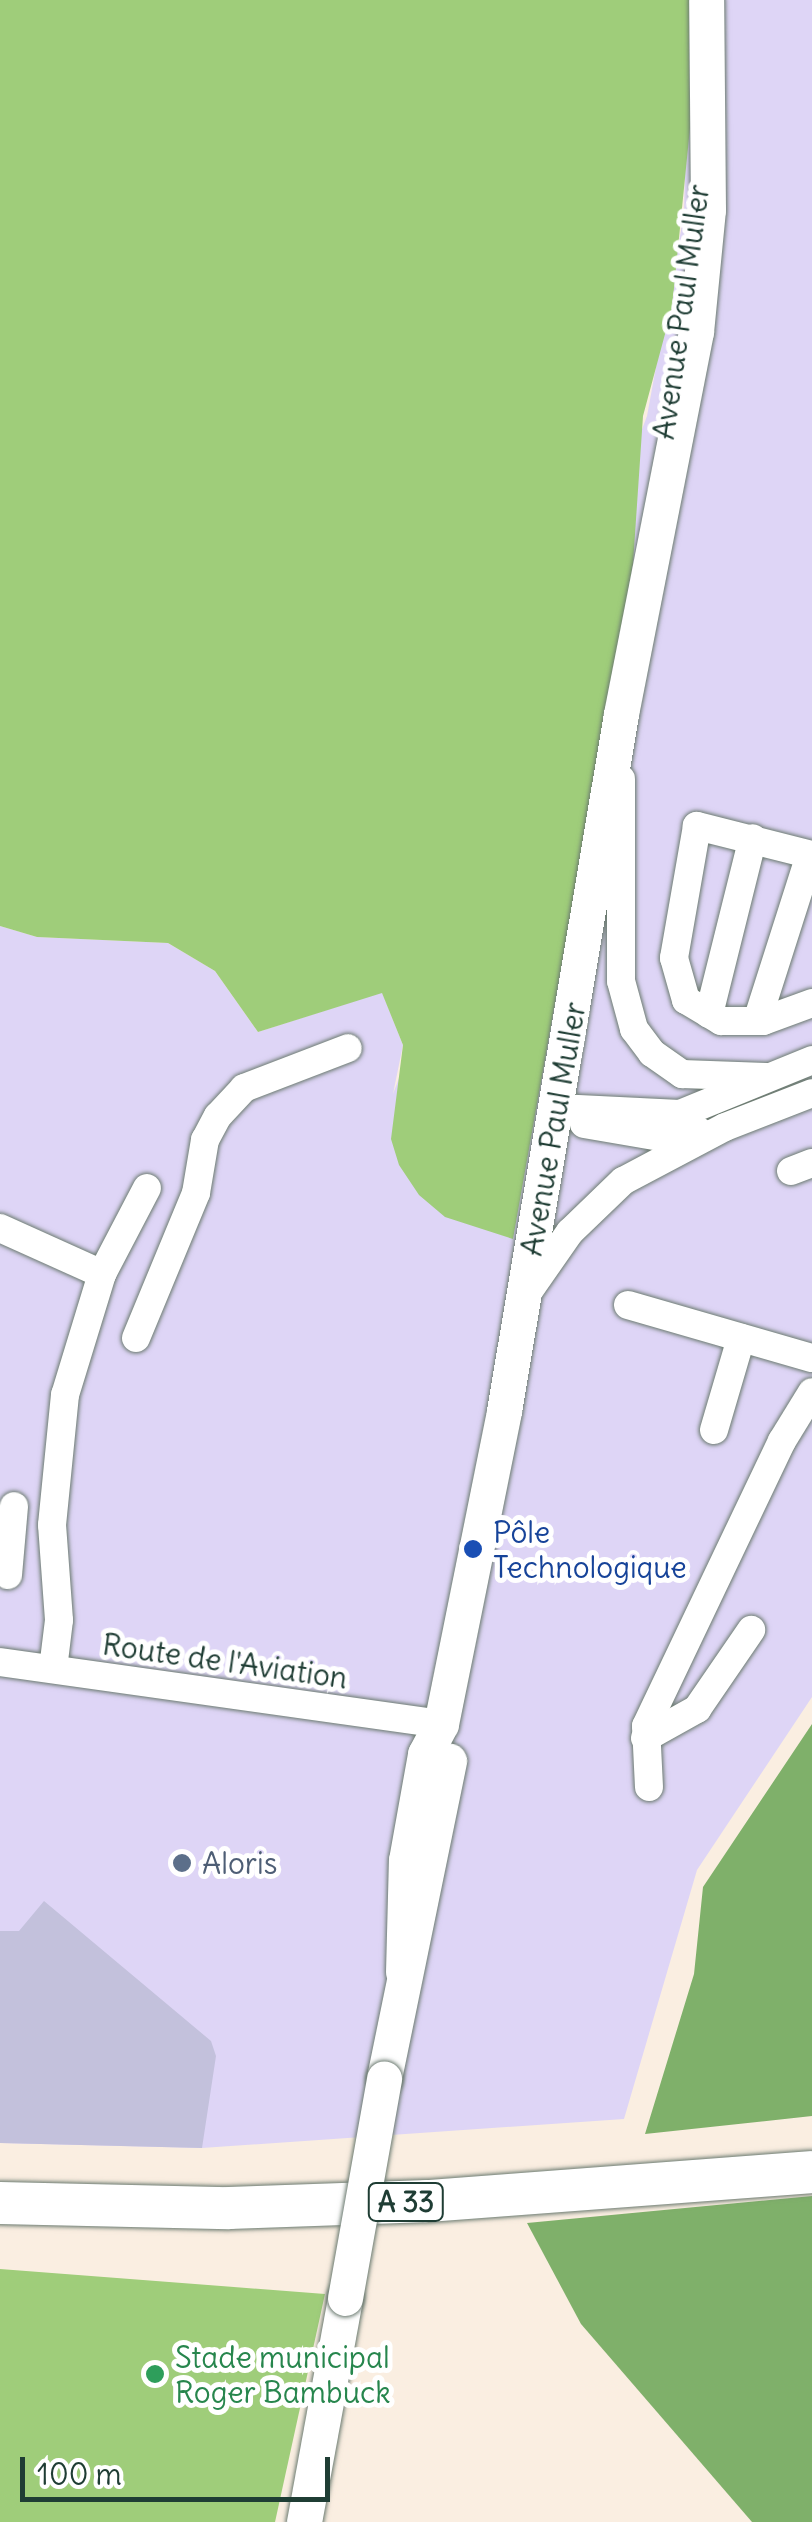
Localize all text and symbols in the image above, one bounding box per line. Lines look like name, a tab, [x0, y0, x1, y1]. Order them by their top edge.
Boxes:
street label: Avenue Paul Muller	[645, 182, 717, 442]
street label: Avenue Paul Muller	[513, 999, 593, 1259]
place label: Pôle Technologique	[493, 1514, 687, 1584]
marker: Pôle Technologique	[462, 1538, 484, 1560]
street label: Route de l'Aviation	[100, 1626, 350, 1696]
place label: Aloris	[202, 1845, 277, 1881]
marker: Aloris	[171, 1852, 193, 1874]
road number: A 33	[366, 2179, 446, 2225]
place label: Stade municipal Roger Bambuck	[175, 2339, 391, 2410]
marker: Stade municipal Roger Bambuck	[144, 2363, 166, 2385]
scale bar	[25, 2437, 335, 2499]
text: 100 m	[37, 2455, 122, 2493]

